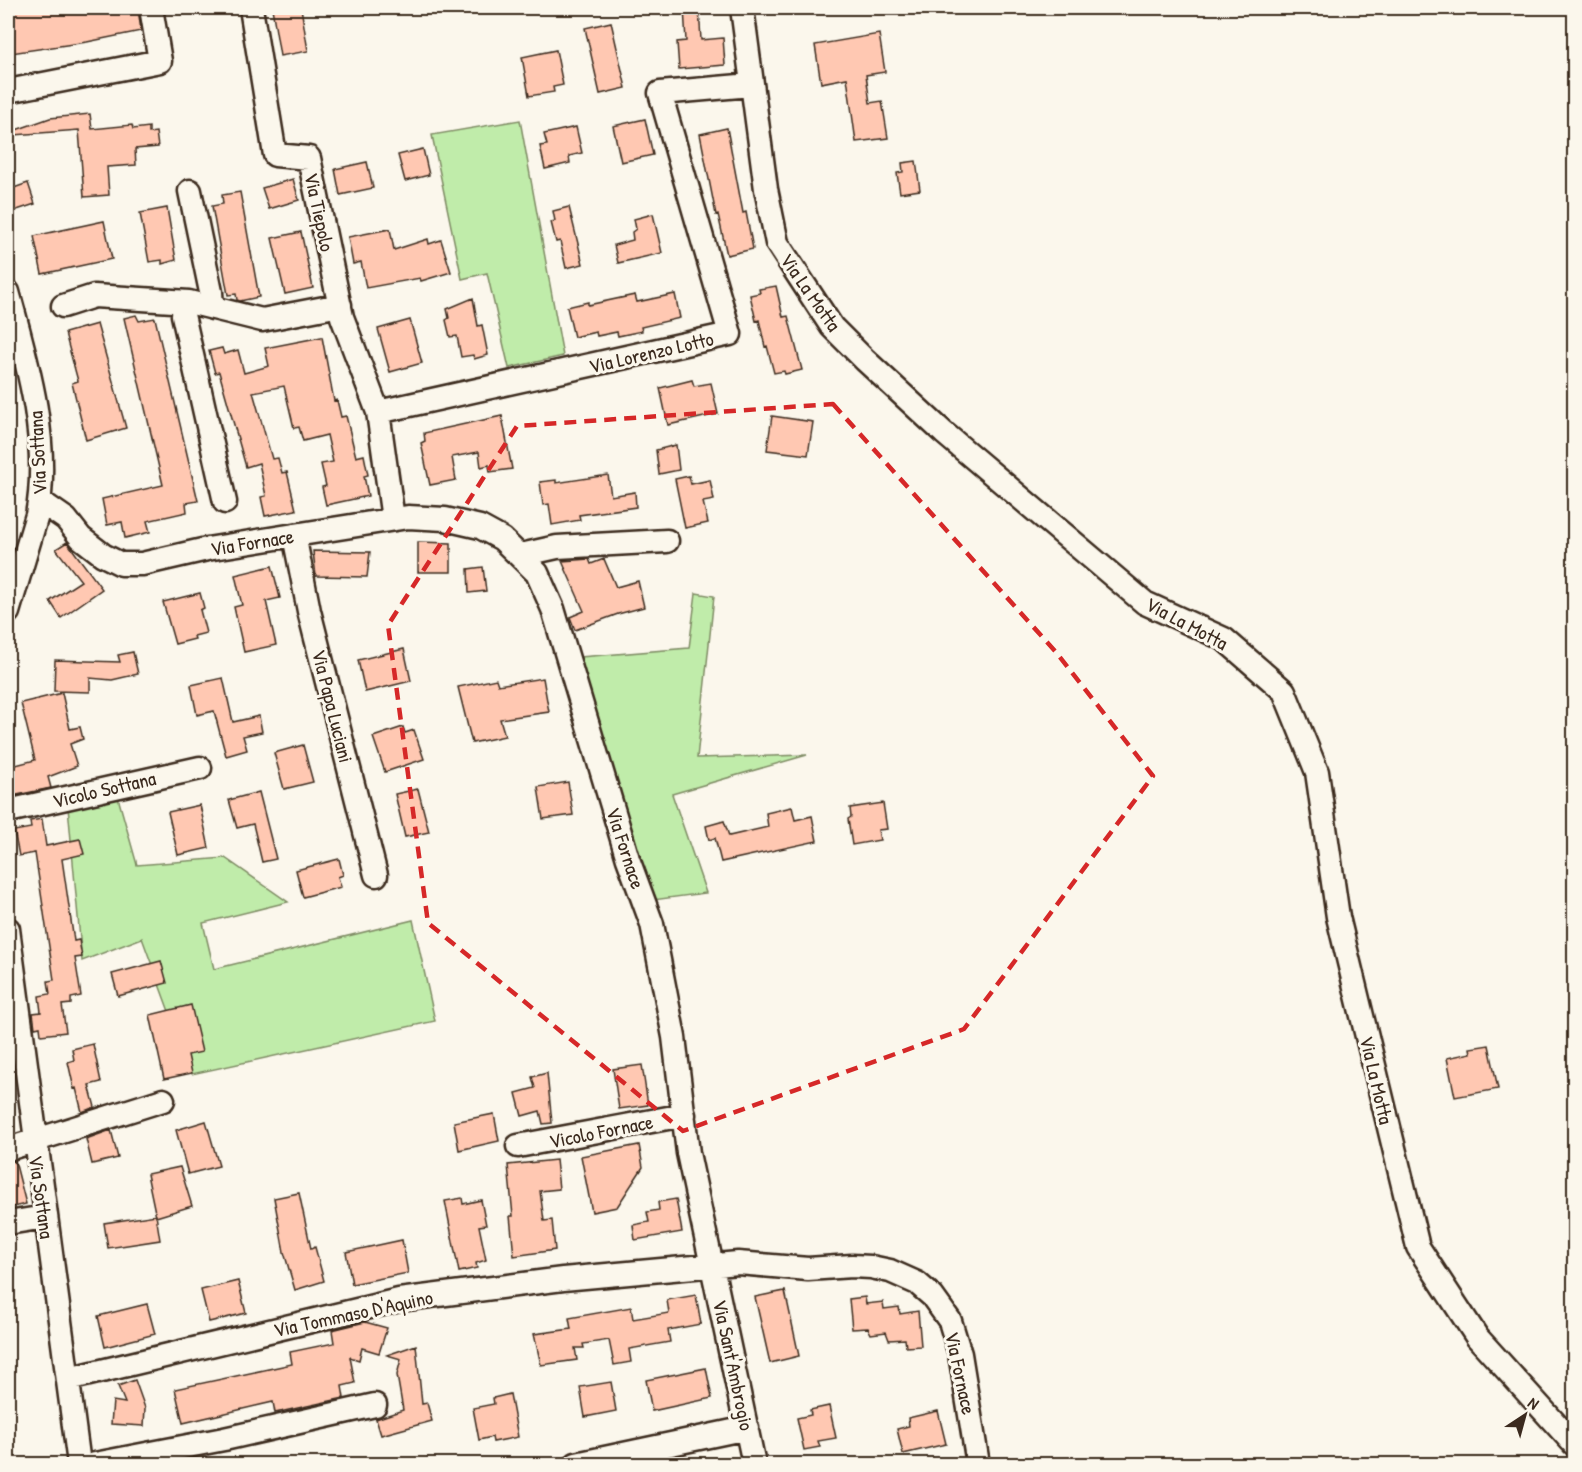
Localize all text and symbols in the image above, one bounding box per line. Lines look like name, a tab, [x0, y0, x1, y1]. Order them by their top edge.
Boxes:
street label: Via Tiepolo	[298, 170, 342, 254]
street label: Via La Motta	[774, 248, 848, 337]
street label: Via Lorenzo Lotto	[586, 325, 716, 379]
street label: Via Sottana	[21, 410, 53, 496]
street label: Via Fornace	[208, 522, 296, 562]
street label: Via La Motta	[1141, 590, 1233, 656]
street label: Via Papa Luciani	[306, 647, 360, 765]
street label: Vicolo Sottana	[50, 764, 158, 814]
street label: Via Fornace	[600, 804, 652, 892]
street label: Via La Motta	[1354, 1033, 1400, 1127]
street label: Vicolo Fornace	[547, 1108, 655, 1154]
street label: Via Sottana	[23, 1154, 61, 1241]
street label: Via Tommaso D'Aquino	[271, 1283, 435, 1343]
street label: Via Sant'Ambrogio	[707, 1297, 761, 1433]
street label: Via Fornace	[939, 1329, 983, 1417]
north arrow	[1495, 1385, 1555, 1445]
text: N	[1524, 1391, 1544, 1415]

